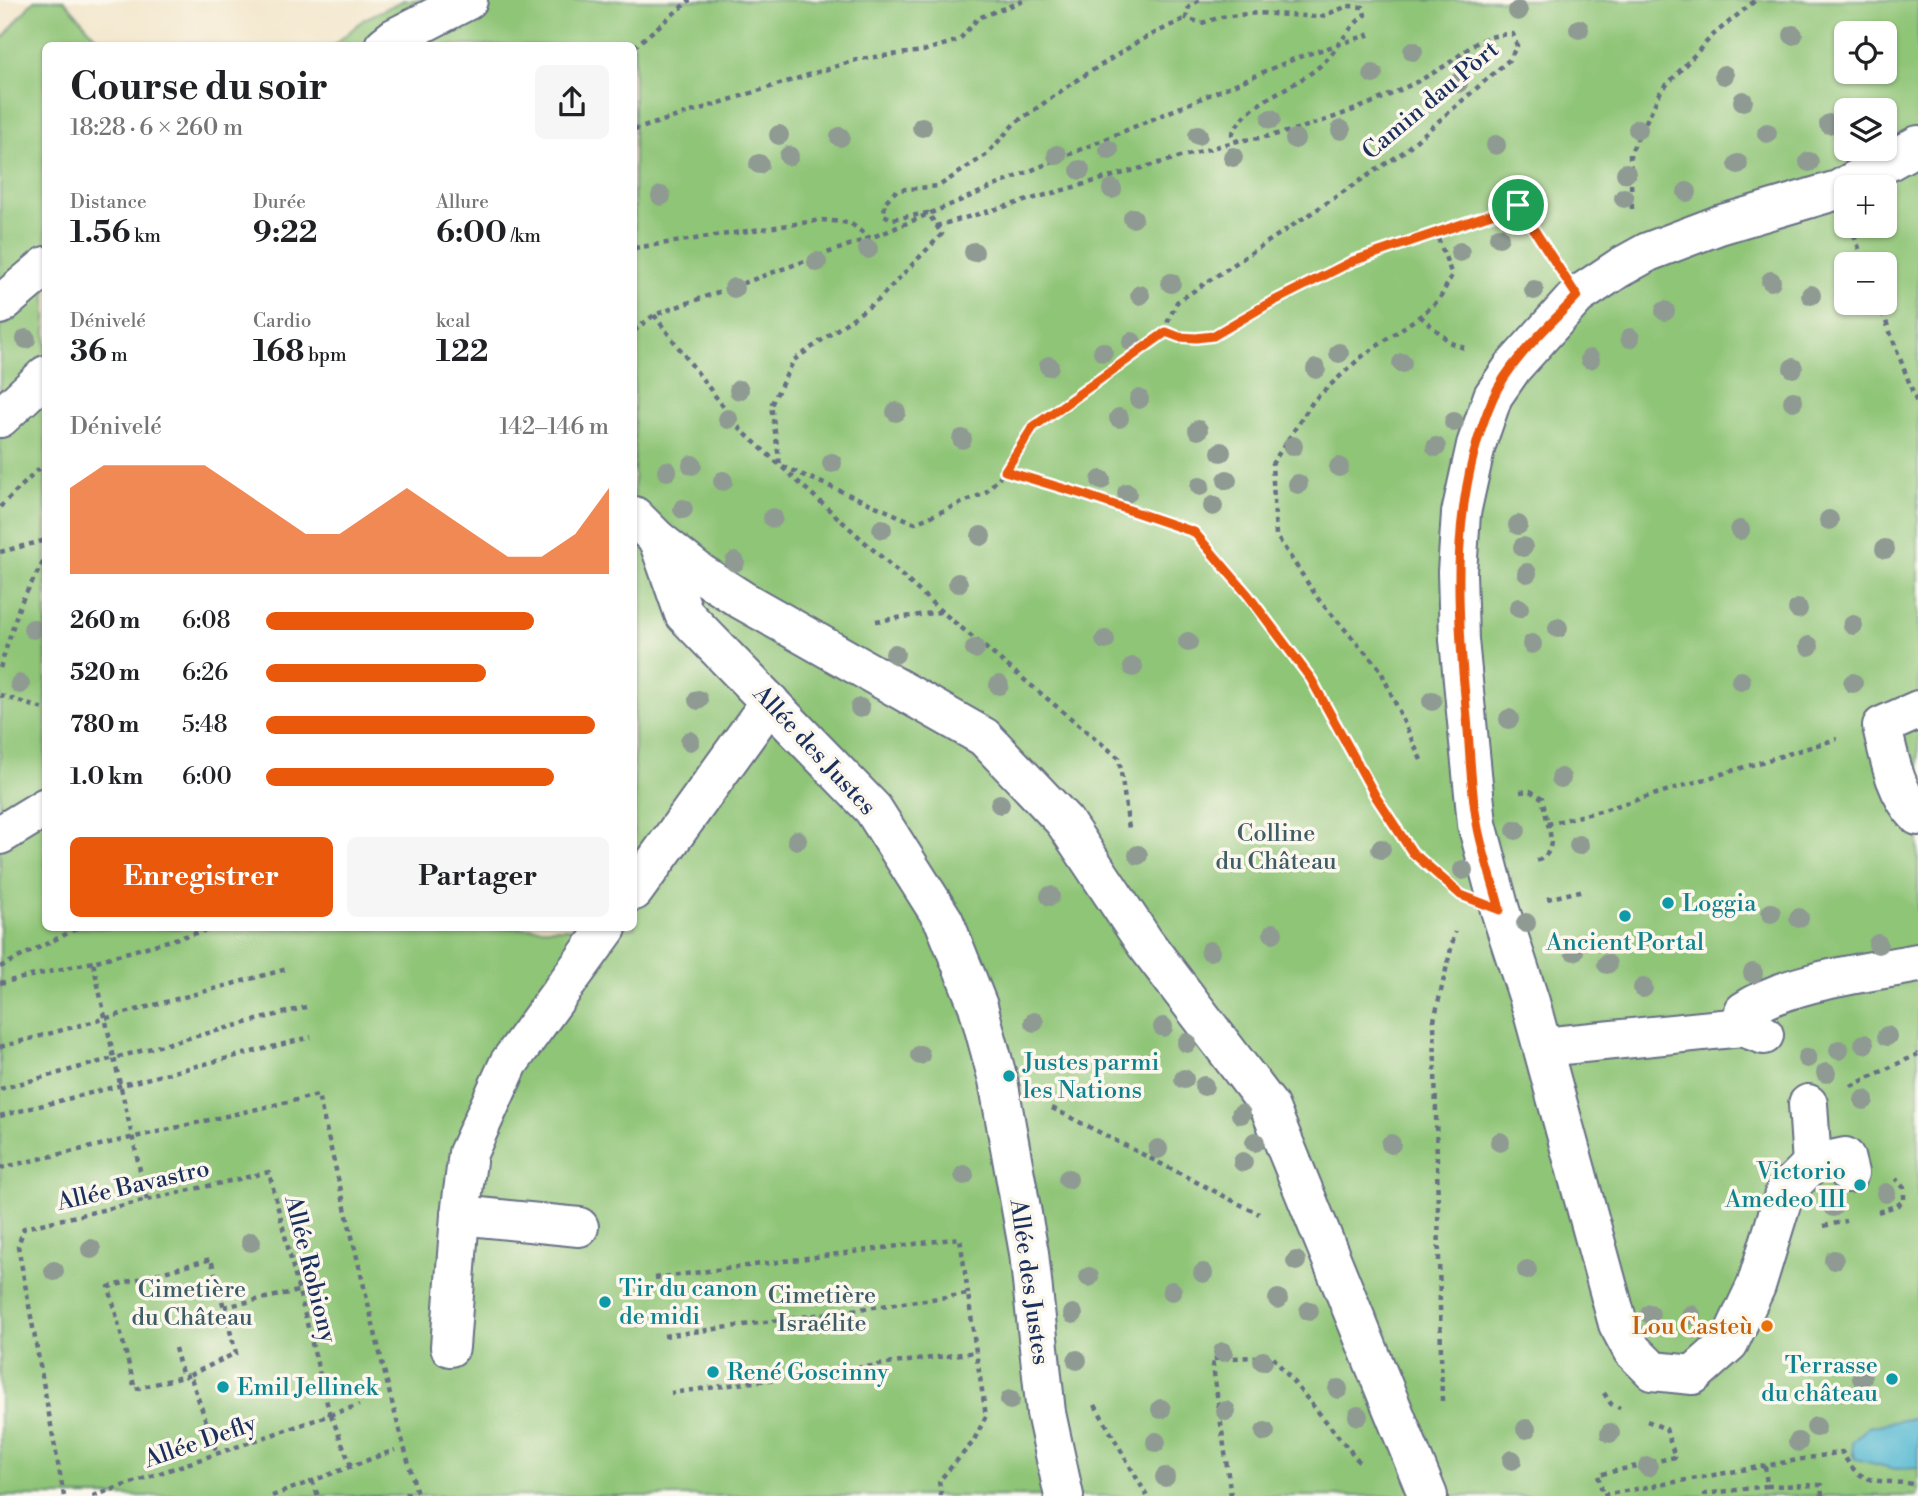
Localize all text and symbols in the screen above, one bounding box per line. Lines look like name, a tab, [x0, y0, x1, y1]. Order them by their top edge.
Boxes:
map controls	[1834, 21, 1897, 315]
button: locate	[1834, 21, 1897, 84]
street label: Camin dau Pòrt	[1356, 35, 1505, 167]
text: Course du soir	[70, 64, 328, 111]
button: share	[535, 65, 609, 139]
button: layers	[1834, 98, 1897, 161]
text: 18:28 · 6 × 260 m	[70, 114, 243, 142]
pin	[1488, 175, 1548, 235]
button: +	[1834, 175, 1897, 238]
icon: arrive	[1499, 186, 1537, 224]
text: Distance	[70, 190, 147, 214]
text: Durée	[253, 190, 306, 214]
text: Allure	[436, 190, 489, 214]
text: 1.56	[70, 214, 130, 252]
text: 9:22	[253, 214, 318, 252]
text: 6:00	[436, 214, 507, 252]
text: km	[130, 224, 161, 248]
text: /km	[507, 224, 541, 248]
button: −	[1834, 252, 1897, 315]
text: Dénivelé	[70, 309, 146, 333]
text: Cardio	[253, 309, 311, 333]
text: kcal	[436, 309, 470, 333]
text: 36	[70, 333, 107, 371]
text: 168	[253, 333, 304, 371]
text: 122	[436, 333, 489, 371]
text: m	[107, 343, 128, 367]
text: bpm	[304, 343, 347, 367]
text: Dénivelé	[70, 413, 162, 441]
text: 142–146 m	[499, 413, 609, 441]
text: 260 m	[70, 607, 140, 635]
text: 6:08	[182, 607, 230, 635]
text: 520 m	[70, 659, 140, 687]
text: 6:26	[182, 659, 228, 687]
street label: Allée des Justes	[746, 679, 882, 822]
text: 780 m	[70, 711, 139, 739]
text: 5:48	[182, 711, 228, 739]
text: 1.0 km	[70, 763, 143, 791]
text: 6:00	[182, 763, 232, 791]
park label: Colline du Château	[1215, 819, 1337, 877]
button: Enregistrer	[70, 837, 333, 917]
button: Partager	[347, 837, 609, 917]
place label: Loggia	[1682, 889, 1757, 919]
marker: Loggia	[1660, 895, 1676, 911]
marker: Ancient Portal	[1617, 908, 1633, 924]
place label: Ancient Portal	[1545, 928, 1704, 958]
place label: Justes parmi les Nations	[1022, 1048, 1159, 1106]
marker: Justes parmi les Nations	[1001, 1068, 1017, 1084]
street label: Allée Bavastro	[53, 1154, 212, 1218]
place label: Victorio Amedeo III	[1724, 1157, 1846, 1215]
marker: Victorio Amedeo III	[1852, 1177, 1868, 1193]
street label: Allée Robiony	[277, 1192, 343, 1346]
street label: Allée des Justes	[1002, 1197, 1055, 1367]
place label: Tir du canon de midi	[619, 1274, 758, 1332]
park label: Cimetière du Château	[131, 1275, 253, 1333]
park label: Cimetière Israélite	[768, 1281, 876, 1339]
marker: Tir du canon de midi	[597, 1294, 613, 1310]
place label: Lou Casteù	[1632, 1312, 1753, 1342]
marker: Lou Casteù	[1759, 1318, 1775, 1334]
place label: Terrasse du château	[1761, 1351, 1878, 1409]
place label: René Goscinny	[727, 1358, 889, 1388]
marker: René Goscinny	[705, 1364, 721, 1380]
marker: Terrasse du château	[1884, 1371, 1900, 1387]
place label: Emil Jellinek	[237, 1373, 380, 1403]
marker: Emil Jellinek	[215, 1379, 231, 1395]
street label: Allée Defly	[139, 1409, 261, 1475]

